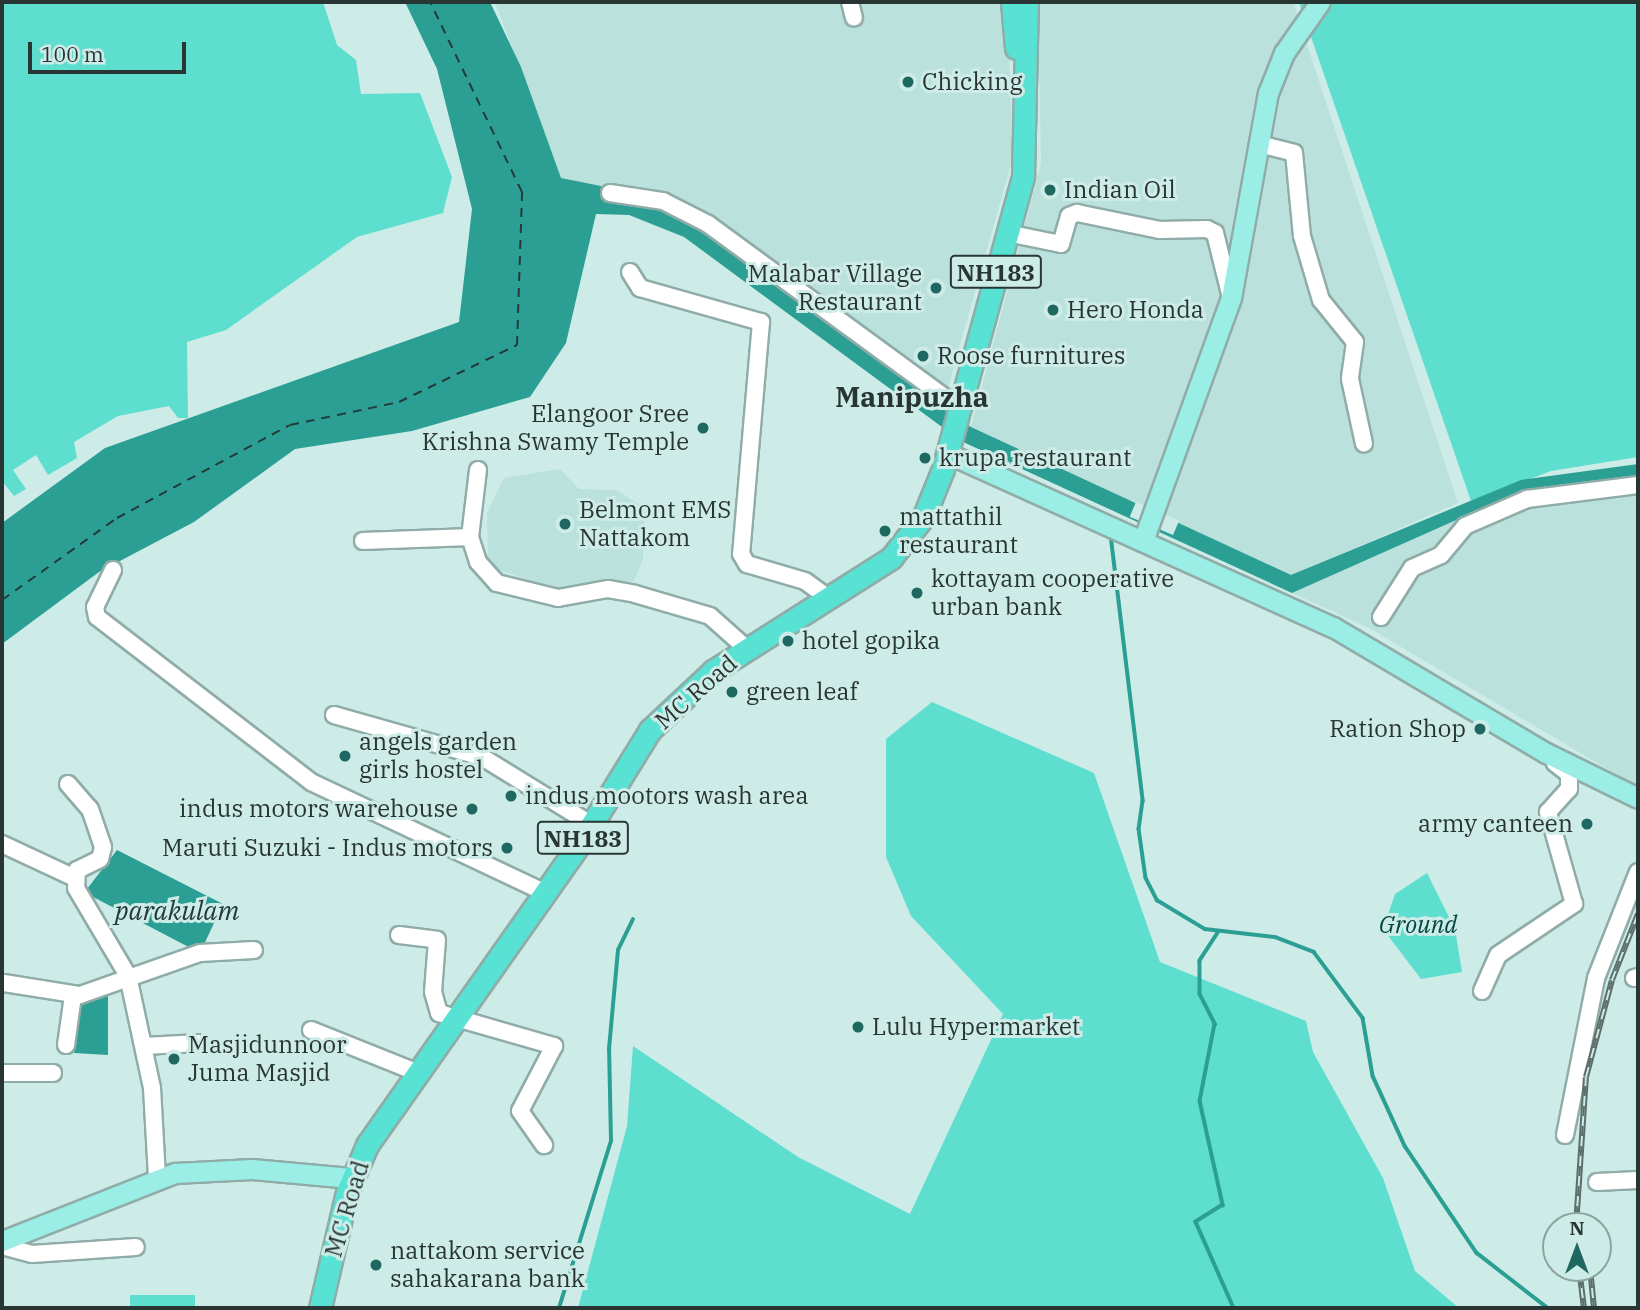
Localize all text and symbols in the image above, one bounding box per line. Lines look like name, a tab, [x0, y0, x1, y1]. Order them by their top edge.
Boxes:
scale bar	[32, 28, 189, 72]
text: 100 m	[41, 40, 104, 68]
place label: Chicking	[922, 68, 1022, 96]
marker: Chicking	[900, 74, 916, 90]
place label: Indian Oil	[1064, 176, 1176, 204]
marker: Indian Oil	[1042, 182, 1058, 198]
road number: NH183	[949, 252, 1043, 292]
place label: Malabar Village Restaurant	[748, 260, 922, 316]
marker: Malabar Village Restaurant	[928, 280, 944, 296]
place label: Hero Honda	[1067, 296, 1204, 324]
marker: Hero Honda	[1045, 302, 1061, 318]
place label: Roose furnitures	[937, 342, 1125, 370]
marker: Roose furnitures	[915, 348, 931, 364]
district label: Manipuzha	[835, 380, 989, 414]
place label: Elangoor Sree Krishna Swamy Temple	[422, 400, 689, 456]
marker: Elangoor Sree Krishna Swamy Temple	[695, 420, 711, 436]
place label: krupa restaurant	[939, 444, 1132, 472]
marker: krupa restaurant	[917, 450, 933, 466]
place label: Belmont EMS Nattakom	[579, 496, 731, 552]
place label: mattathil restaurant	[899, 503, 1018, 559]
marker: Belmont EMS Nattakom	[557, 516, 573, 532]
marker: mattathil restaurant	[877, 523, 893, 539]
place label: kottayam cooperative urban bank	[931, 565, 1174, 621]
marker: kottayam cooperative urban bank	[909, 585, 925, 601]
place label: hotel gopika	[802, 627, 940, 655]
marker: hotel gopika	[780, 633, 796, 649]
street label: MC Road	[649, 649, 743, 735]
place label: green leaf	[746, 678, 858, 706]
marker: green leaf	[724, 684, 740, 700]
place label: Ration Shop	[1329, 715, 1466, 743]
marker: Ration Shop	[1472, 721, 1488, 737]
place label: angels garden girls hostel	[359, 728, 517, 784]
marker: angels garden girls hostel	[337, 748, 353, 764]
place label: indus mootors wash area	[525, 782, 808, 810]
marker: indus mootors wash area	[503, 788, 519, 804]
place label: indus motors warehouse	[179, 795, 458, 823]
marker: indus motors warehouse	[464, 801, 480, 817]
place label: army canteen	[1418, 810, 1573, 838]
marker: army canteen	[1579, 816, 1595, 832]
road number: NH183	[536, 818, 630, 858]
place label: Maruti Suzuki - Indus motors	[162, 834, 493, 862]
marker: Maruti Suzuki - Indus motors	[499, 840, 515, 856]
water label: parakulam	[115, 895, 239, 927]
park label: Ground	[1379, 911, 1457, 939]
place label: Lulu Hypermarket	[872, 1013, 1080, 1041]
marker: Lulu Hypermarket	[850, 1019, 866, 1035]
place label: Masjidunnoor Juma Masjid	[188, 1031, 347, 1087]
marker: Masjidunnoor Juma Masjid	[166, 1051, 182, 1067]
street label: MC Road	[319, 1157, 375, 1261]
north arrow	[1542, 1212, 1612, 1282]
text: N	[1569, 1216, 1585, 1240]
place label: nattakom service sahakarana bank	[390, 1237, 585, 1293]
marker: nattakom service sahakarana bank	[368, 1257, 384, 1273]

